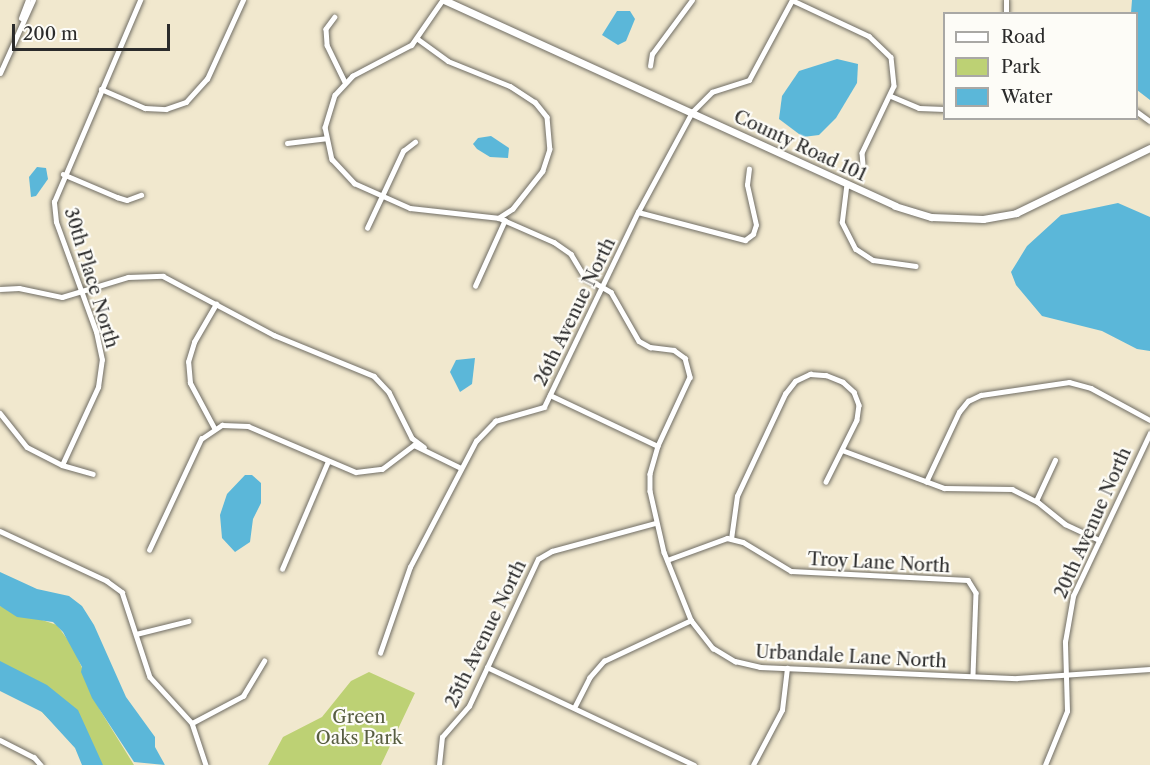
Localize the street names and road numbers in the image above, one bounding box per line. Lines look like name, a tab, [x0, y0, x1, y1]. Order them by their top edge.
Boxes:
street label: County Road 101	[730, 106, 870, 186]
street label: 30th Place North	[59, 205, 123, 351]
street label: 26th Avenue North	[530, 234, 620, 390]
street label: 20th Avenue North	[1050, 444, 1136, 602]
street label: Troy Lane North	[807, 548, 951, 578]
street label: 25th Avenue North	[441, 556, 531, 712]
street label: Urbandale Lane North	[755, 641, 947, 673]

